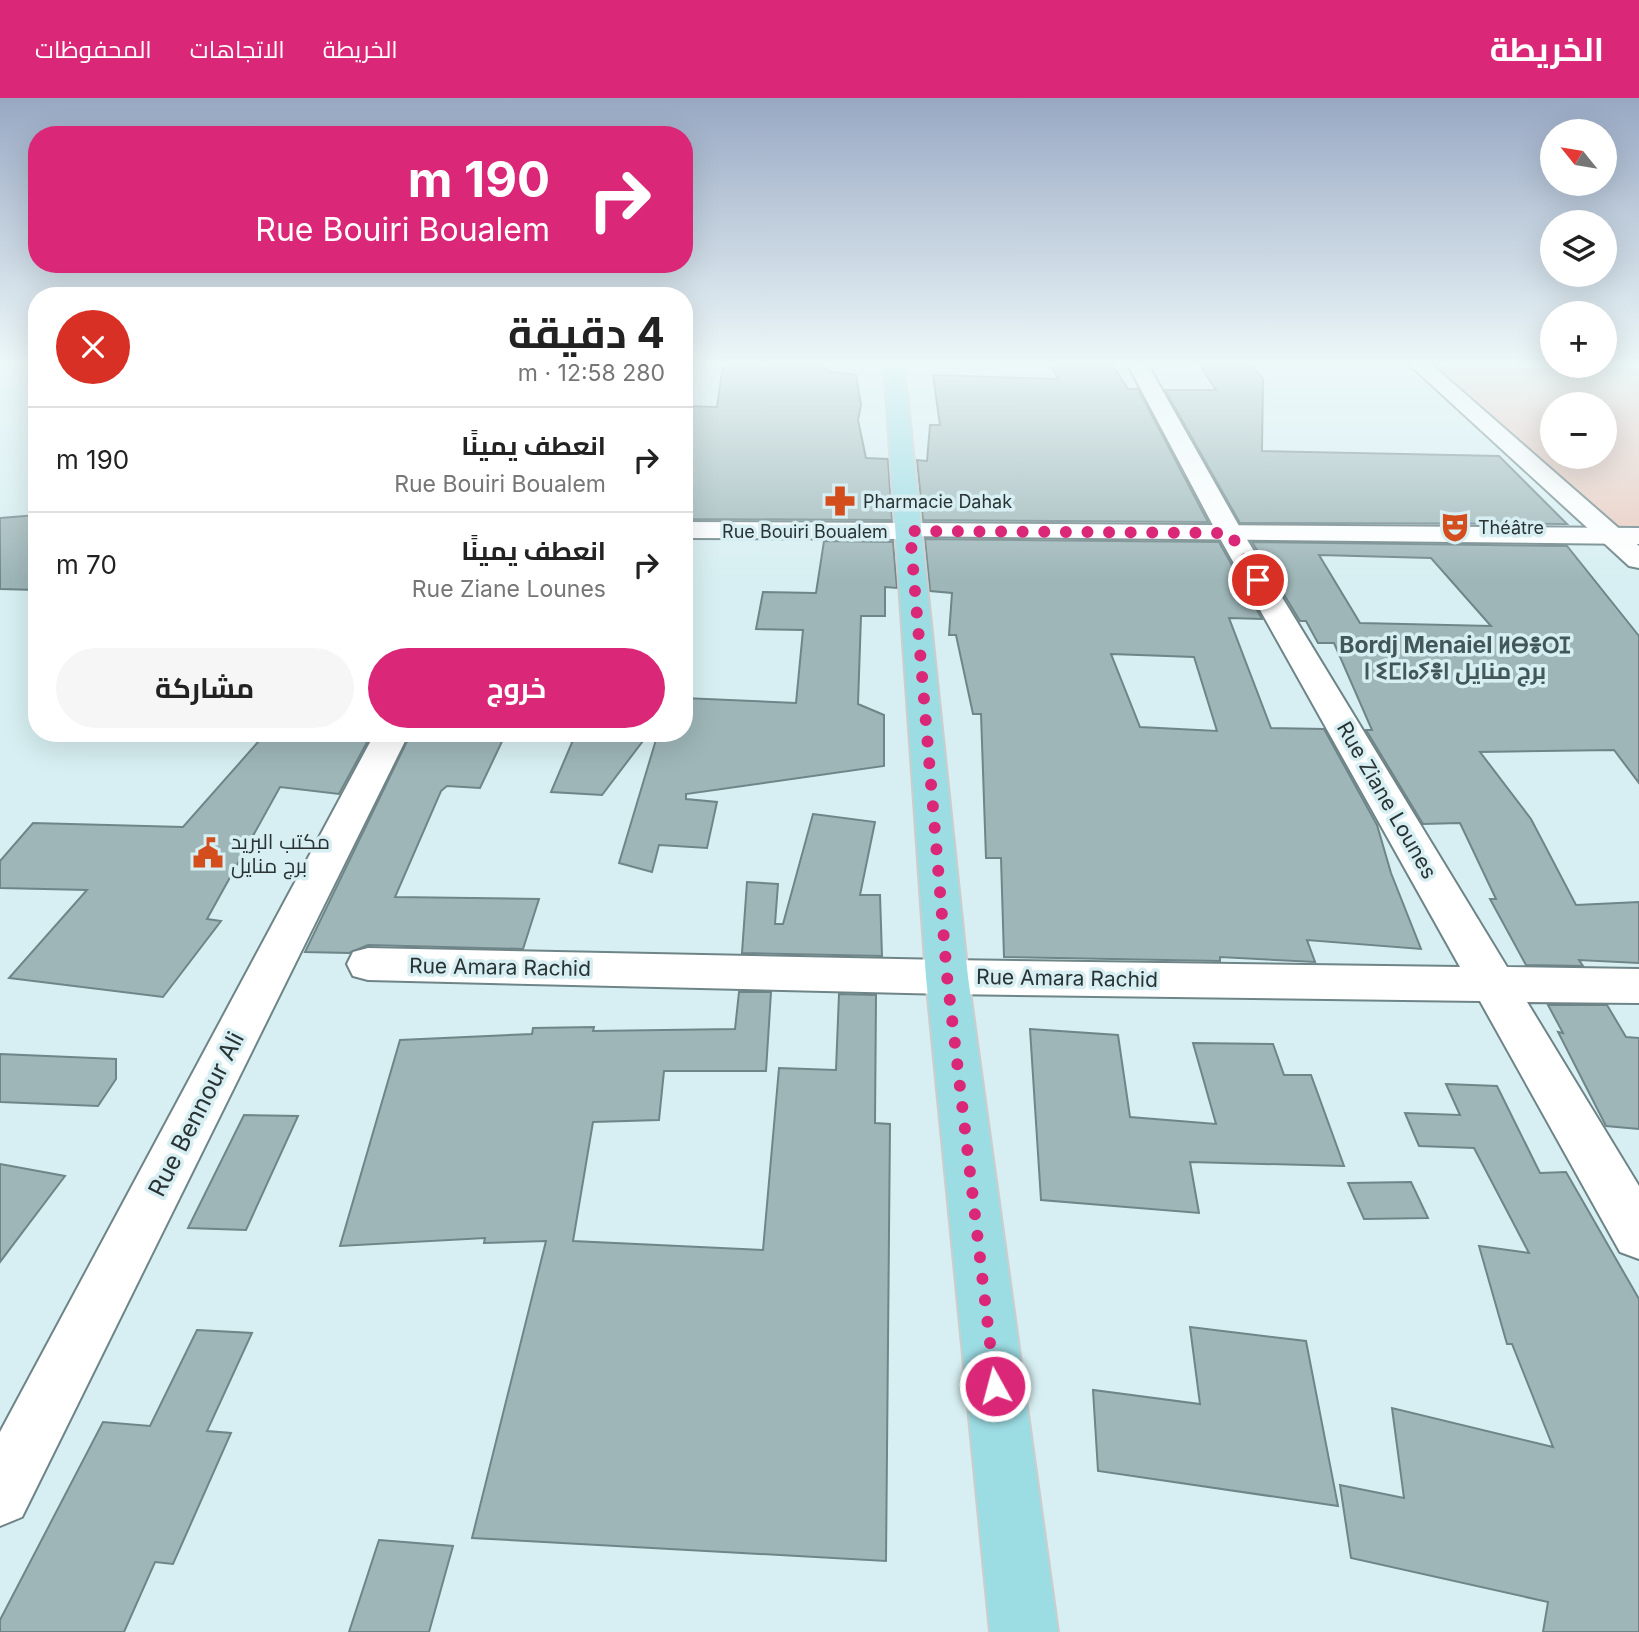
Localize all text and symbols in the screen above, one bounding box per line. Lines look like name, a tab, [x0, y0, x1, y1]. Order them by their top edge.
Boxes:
text: الخريطة	[1490, 29, 1604, 69]
text: المحفوظات	[35, 35, 152, 64]
text: الاتجاهات	[190, 35, 285, 64]
text: الخريطة	[323, 35, 398, 64]
north arrow	[1540, 119, 1617, 196]
map controls	[1540, 119, 1617, 469]
text: 190 m	[408, 150, 550, 209]
icon: right	[574, 154, 665, 245]
text: Rue Bouiri Boualem	[255, 210, 550, 249]
button: layers	[1540, 210, 1617, 287]
button: +	[1540, 301, 1617, 378]
text: 4 دقيقة	[508, 307, 665, 358]
button: close	[56, 310, 130, 384]
text: 280 m · 12:58	[518, 359, 665, 387]
button: −	[1540, 392, 1617, 469]
text: انعطف يمينًا	[461, 430, 606, 461]
icon: right	[627, 441, 665, 479]
text: 190 m	[56, 444, 129, 475]
text: Rue Bouiri Boualem	[394, 470, 606, 498]
pharmacy icon: Pharmacie Dahak	[823, 484, 857, 518]
place label: Pharmacie Dahak	[863, 491, 1012, 512]
theatre icon: Théâtre	[1438, 510, 1472, 544]
place label: Théâtre	[1478, 517, 1544, 538]
street label: Rue Bouiri Boualem	[722, 521, 888, 542]
text: انعطف يمينًا	[461, 535, 606, 566]
icon: right	[627, 546, 665, 584]
text: 70 m	[56, 549, 117, 580]
pin	[1228, 550, 1288, 610]
icon: arrive	[1239, 561, 1277, 599]
text: Rue Ziane Lounes	[412, 575, 606, 603]
district label: Bordj Menaiel ⵍⴱⴻⵔⵊ ⵏ ⵉⵎⵏⴰⵢⴻⵏ برج منايل	[1339, 631, 1571, 687]
button: مشاركة	[56, 648, 354, 728]
button: خروج	[368, 648, 665, 728]
street label: Rue Ziane Lounes	[1332, 717, 1442, 883]
place label: مكتب البريد برج منايل	[231, 829, 330, 880]
public building icon: مكتب البريد برج منايل	[191, 836, 225, 870]
street label: Rue Amara Rachid	[409, 953, 591, 981]
street label: Rue Amara Rachid	[976, 964, 1158, 992]
street label: Rue Bennour Ali	[142, 1027, 250, 1201]
position arrow	[958, 1349, 1032, 1423]

